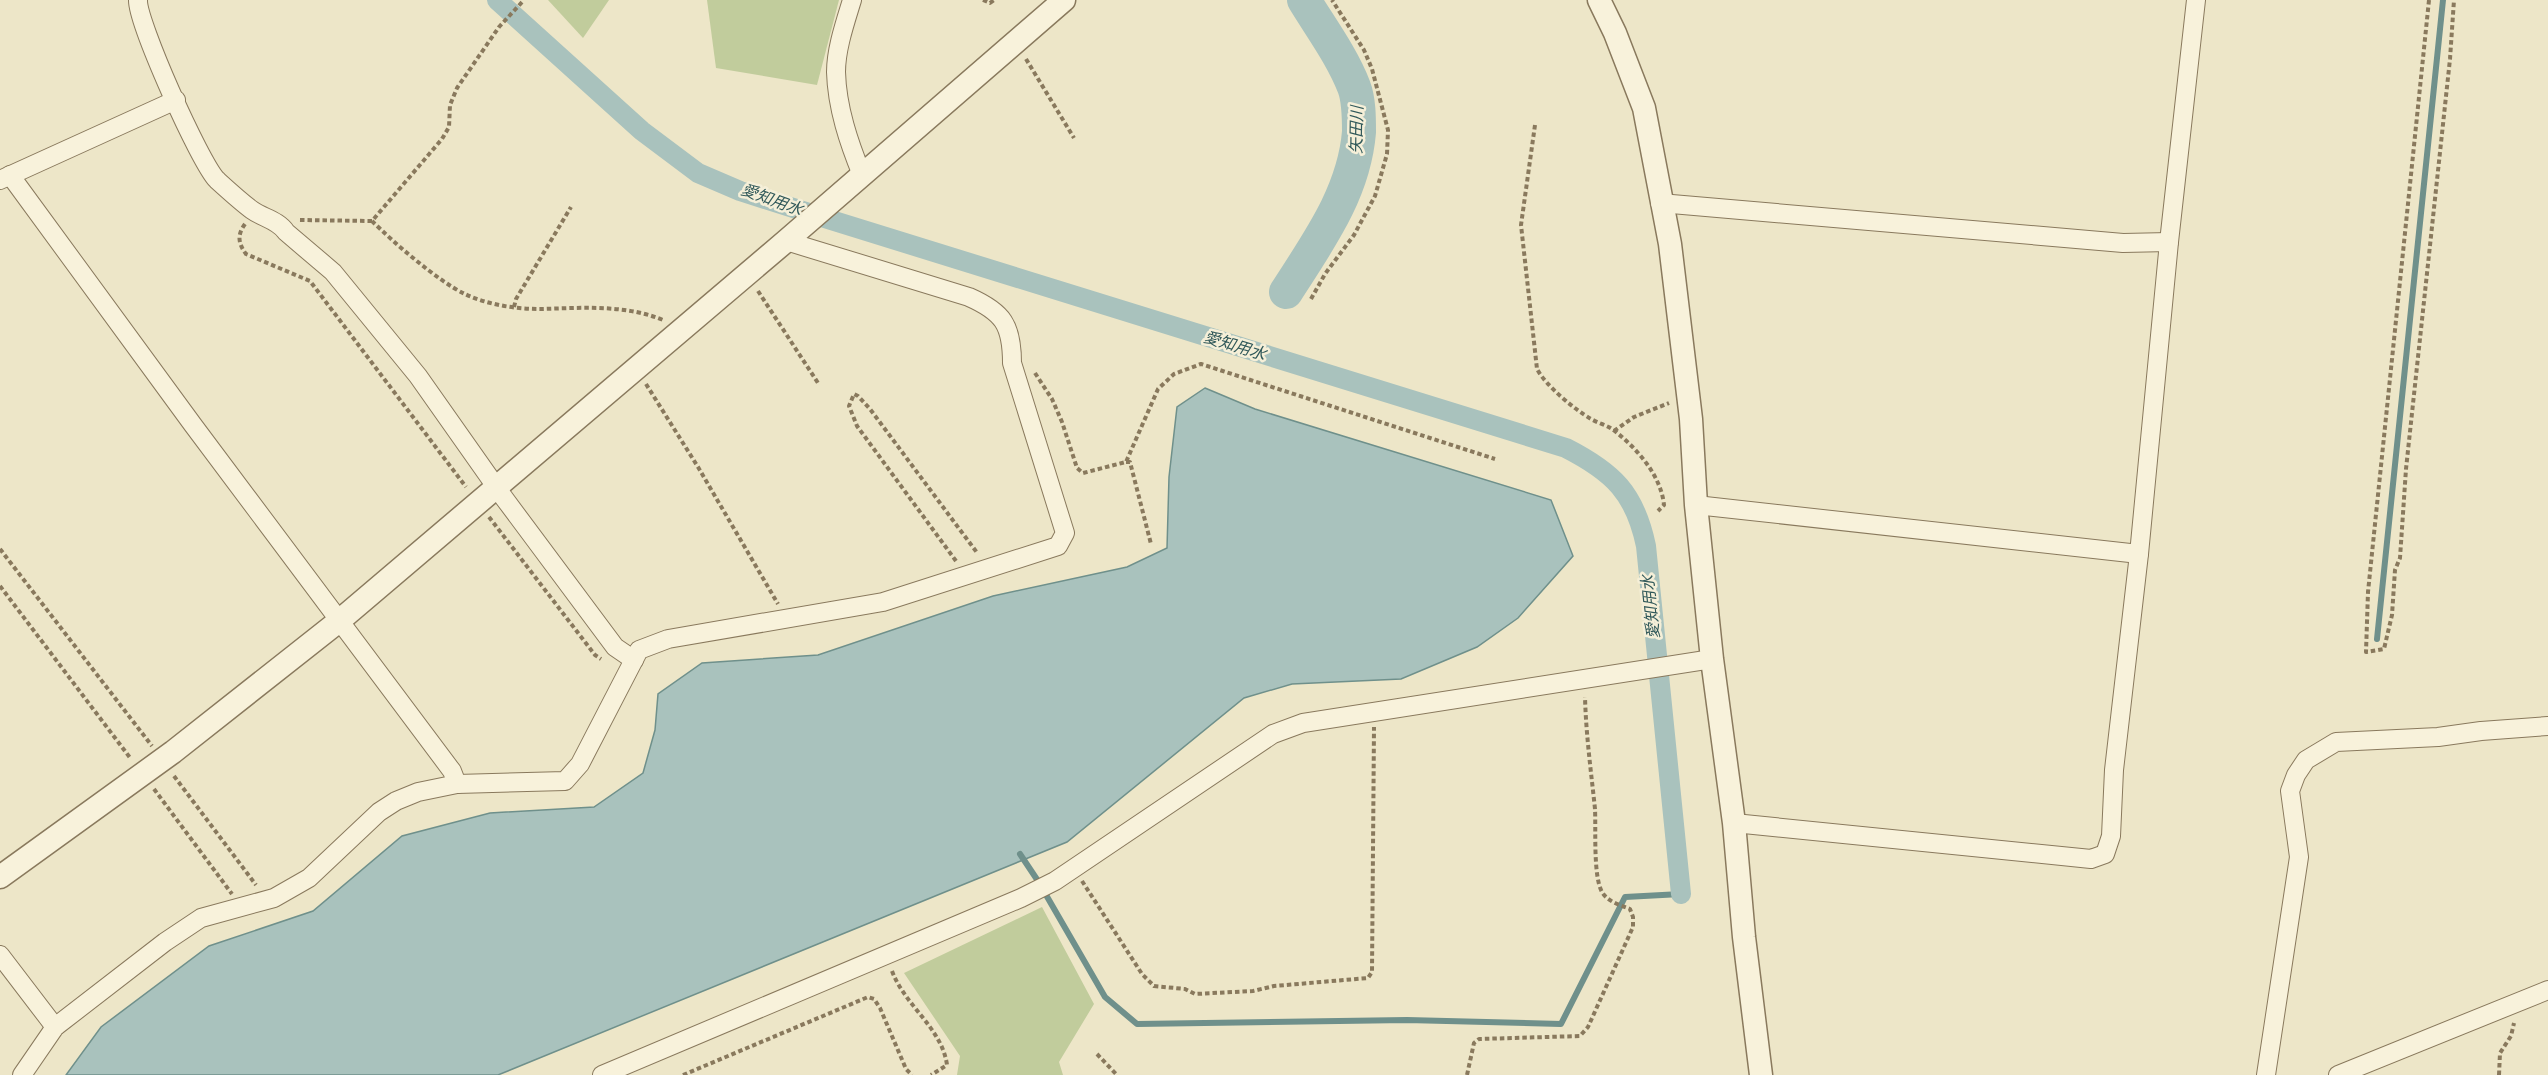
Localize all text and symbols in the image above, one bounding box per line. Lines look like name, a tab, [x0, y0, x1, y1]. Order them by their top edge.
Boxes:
water label: 矢田川	[1348, 104, 1365, 154]
water label: 愛知用水	[739, 181, 807, 219]
water label: 愛知用水	[1202, 328, 1270, 364]
water label: 愛知用水	[1638, 572, 1662, 640]

